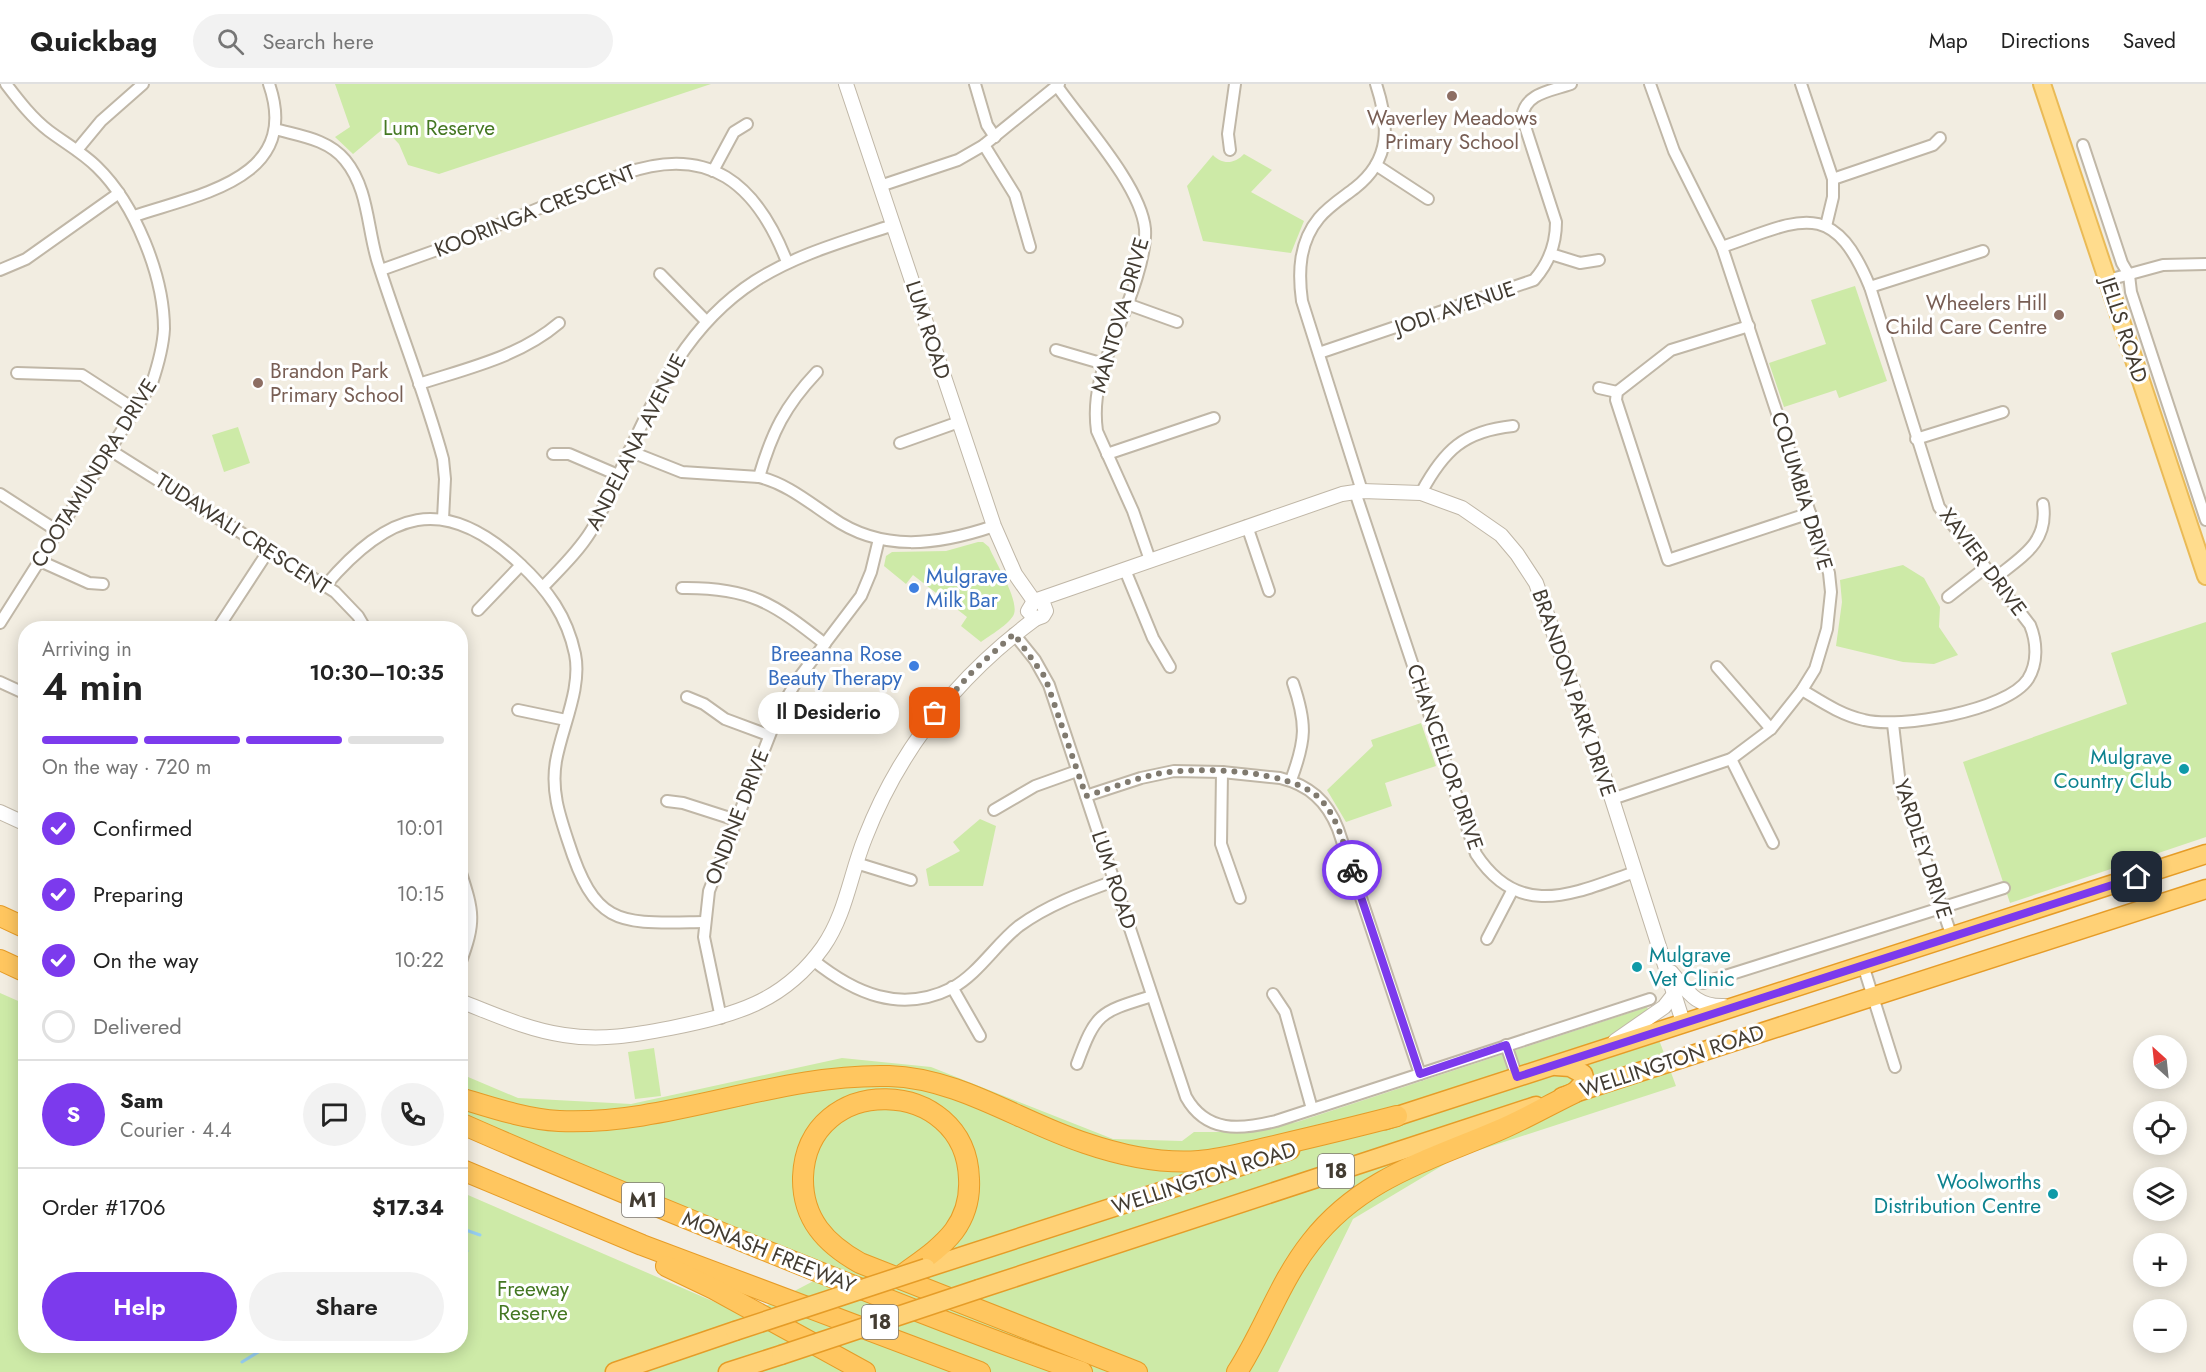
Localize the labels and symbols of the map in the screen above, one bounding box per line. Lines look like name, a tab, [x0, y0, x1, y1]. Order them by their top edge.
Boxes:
marker: Waverley Meadows Primary School	[1445, 89, 1459, 103]
place label: Waverley Meadows Primary School	[1367, 103, 1537, 157]
park label: Lum Reserve	[383, 113, 495, 143]
street label: KOORINGA CRESCENT	[430, 157, 640, 265]
street label: MANTOVA DRIVE	[1083, 234, 1157, 396]
street label: JELLS ROAD	[2092, 271, 2155, 387]
street label: JODI AVENUE	[1388, 273, 1519, 344]
street label: LUM ROAD	[898, 277, 958, 383]
place label: Wheelers Hill Child Care Centre	[1886, 288, 2047, 342]
marker: Wheelers Hill Child Care Centre	[2052, 308, 2066, 322]
street label: ANDELANA AVENUE	[578, 349, 694, 535]
place label: Brandon Park Primary School	[270, 356, 404, 410]
street label: COOTAMUNDRA DRIVE	[24, 373, 164, 573]
marker: Brandon Park Primary School	[251, 376, 265, 390]
street label: COLUMBIA DRIVE	[1764, 408, 1840, 574]
street label: TUDAWALI CRESCENT	[150, 466, 336, 602]
street label: XAVIER DRIVE	[1932, 502, 2034, 622]
place label: Mulgrave Milk Bar	[926, 561, 1008, 615]
marker: Mulgrave Milk Bar	[907, 581, 921, 595]
street label: BRANDON PARK DRIVE	[1524, 585, 1624, 801]
place label: Breeanna Rose Beauty Therapy	[768, 639, 903, 693]
marker: Breeanna Rose Beauty Therapy	[907, 659, 921, 673]
street label: CHANCELLOR DRIVE	[1399, 660, 1491, 854]
pin	[909, 687, 960, 738]
callout: Il Desiderio	[758, 692, 899, 734]
place label: Mulgrave Country Club	[2053, 742, 2172, 796]
street label: ONDINE DRIVE	[697, 745, 777, 889]
marker: Mulgrave Country Club	[2177, 762, 2191, 776]
street label: YARDLEY DRIVE	[1886, 775, 1960, 923]
street label: LUM ROAD	[1084, 827, 1144, 933]
courier	[1322, 840, 1382, 900]
pin	[2111, 851, 2162, 902]
place label: Mulgrave Vet Clinic	[1649, 940, 1735, 994]
marker: Mulgrave Vet Clinic	[1630, 960, 1644, 974]
street label: WELLINGTON ROAD	[1576, 1017, 1768, 1105]
north arrow	[2133, 1035, 2187, 1089]
street label: WELLINGTON ROAD	[1108, 1134, 1300, 1222]
road number: 18	[1318, 1154, 1354, 1188]
place label: Woolworths Distribution Centre	[1874, 1167, 2041, 1221]
road number: M1	[622, 1183, 664, 1217]
marker: Woolworths Distribution Centre	[2046, 1187, 2060, 1201]
street label: MONASH FREEWAY	[678, 1203, 860, 1301]
park label: Freeway Reserve	[497, 1274, 570, 1328]
road number: 18	[862, 1305, 898, 1339]

